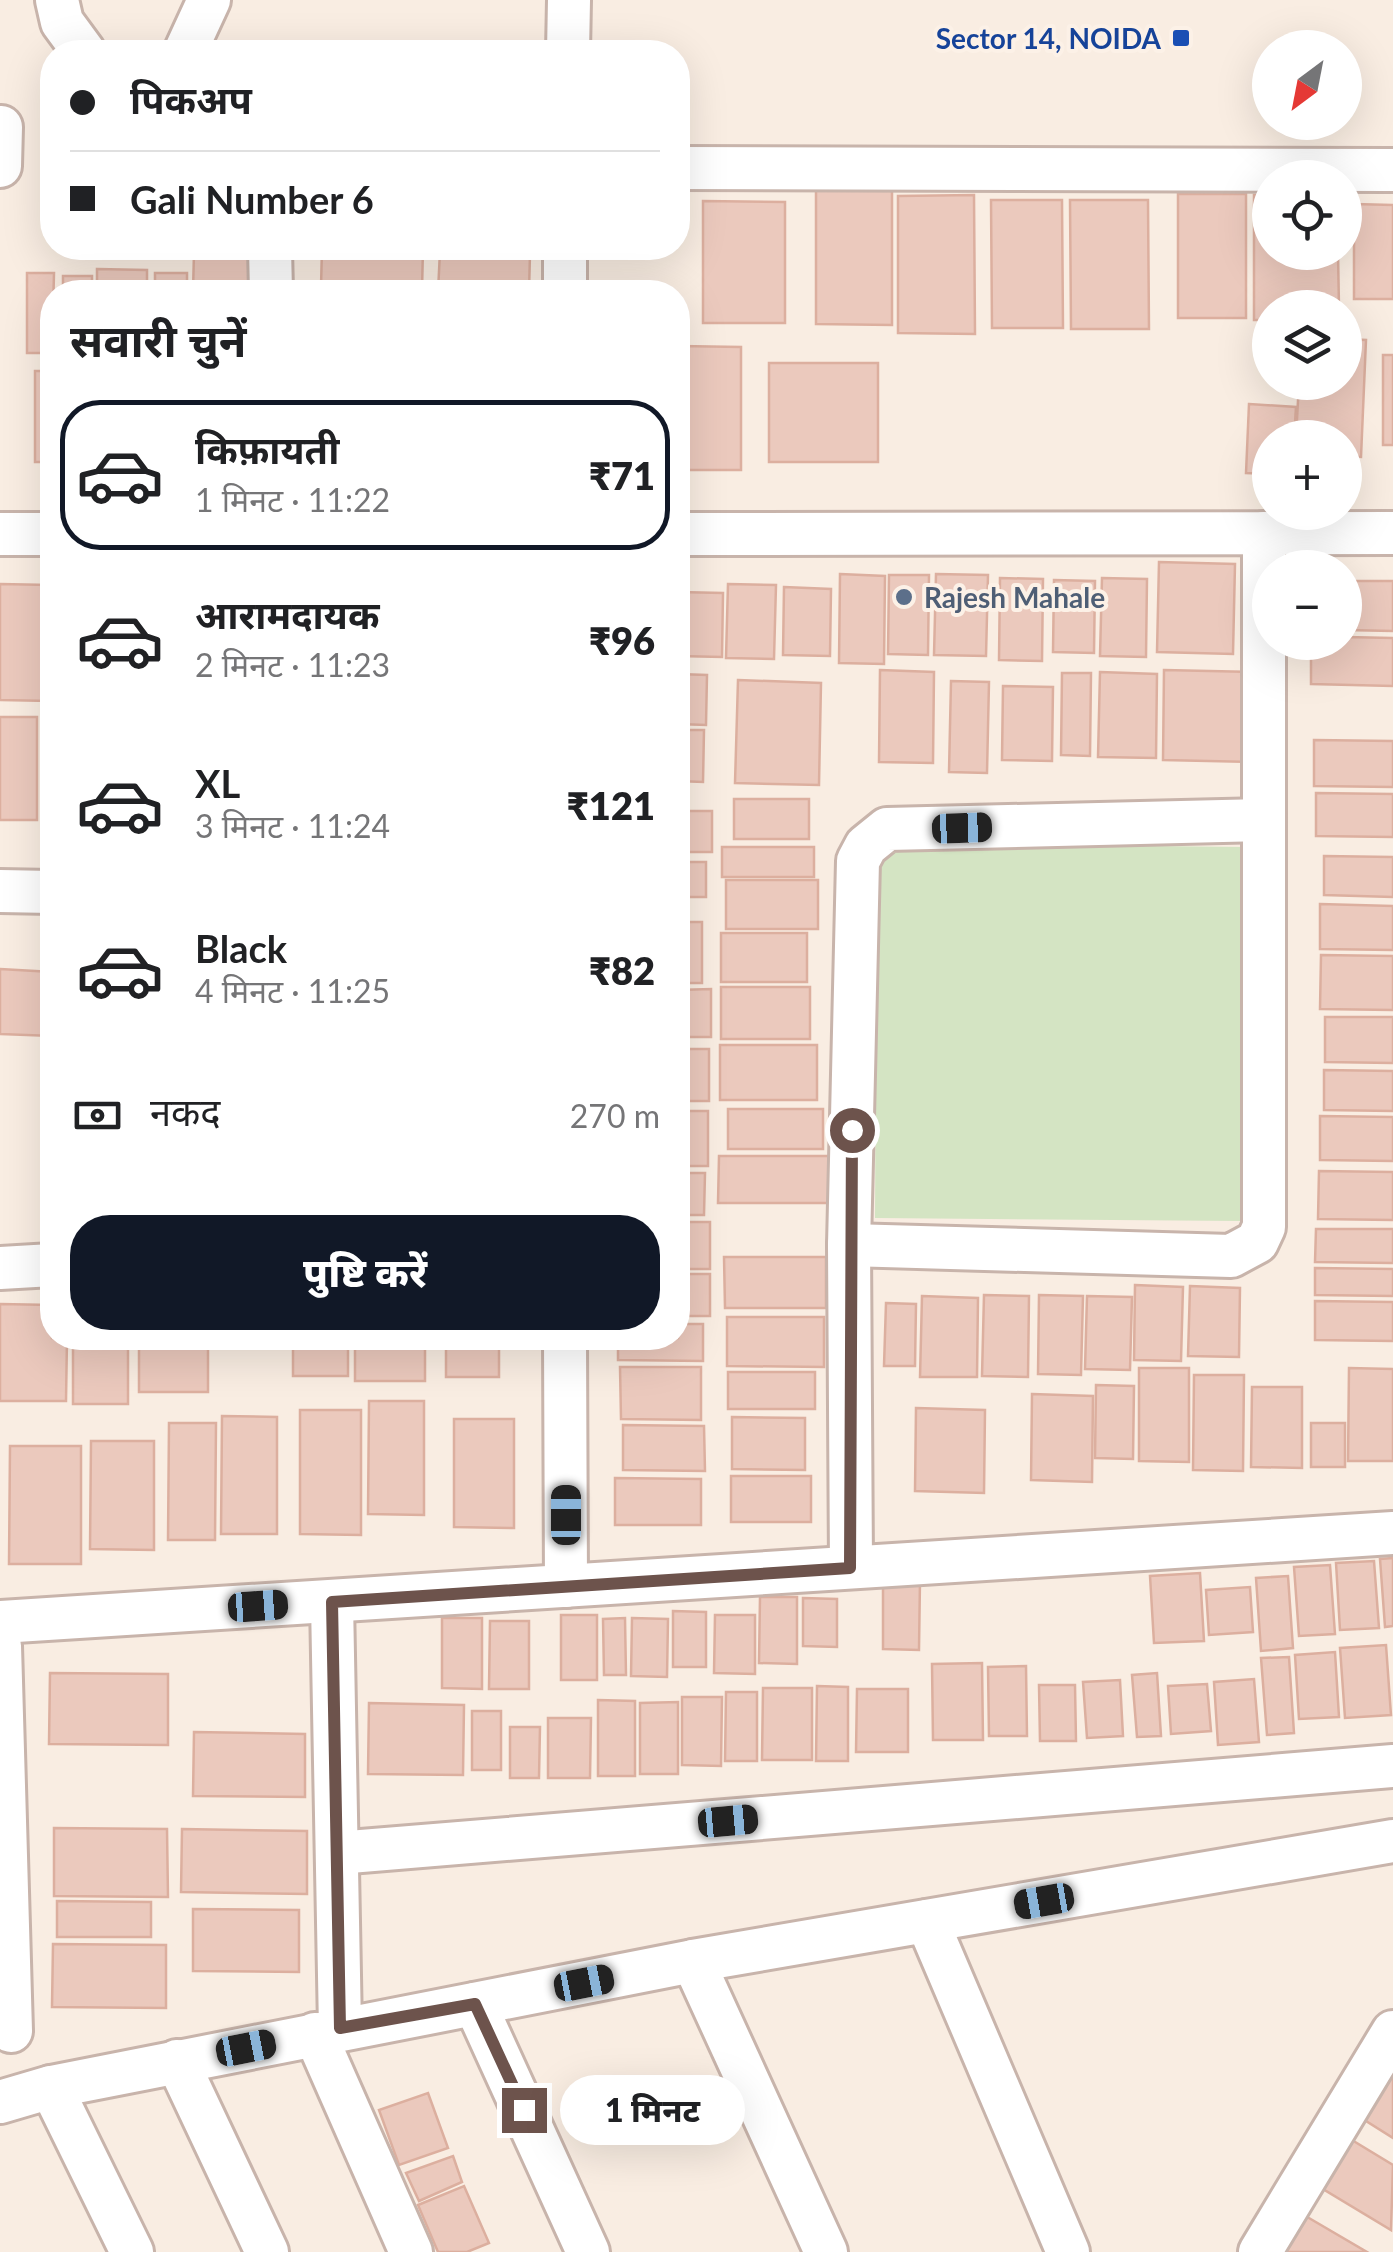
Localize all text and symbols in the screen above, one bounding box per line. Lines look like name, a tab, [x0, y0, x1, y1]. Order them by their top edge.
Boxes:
place label: Sector 14, NOIDA	[936, 21, 1162, 55]
marker: Sector 14, NOIDA	[1170, 27, 1192, 49]
north arrow	[1252, 30, 1362, 140]
map controls	[1252, 30, 1362, 660]
text: पिकअप	[130, 76, 252, 122]
button: locate	[1252, 160, 1362, 270]
text: Gali Number 6	[130, 176, 374, 222]
button: layers	[1252, 290, 1362, 400]
text: सवारी चुनें	[70, 313, 247, 367]
button: +	[1252, 420, 1362, 530]
text: किफ़ायती	[195, 426, 339, 472]
icon: car	[75, 430, 165, 520]
text: ₹71	[589, 452, 655, 498]
text: 1 मिनट · 11:22	[195, 480, 390, 519]
button: −	[1252, 550, 1362, 660]
place label: Rajesh Mahale	[924, 580, 1105, 614]
marker: Rajesh Mahale	[893, 586, 915, 608]
text: आरामदायक	[195, 591, 379, 637]
icon: car	[75, 595, 165, 685]
text: ₹96	[589, 617, 655, 663]
text: 2 मिनट · 11:23	[195, 645, 390, 684]
icon: car	[75, 760, 165, 850]
text: XL	[195, 760, 240, 806]
text: ₹121	[567, 782, 655, 828]
text: 3 मिनट · 11:24	[195, 806, 390, 845]
car	[931, 812, 993, 844]
icon: car	[75, 925, 165, 1015]
text: Black	[195, 925, 287, 971]
text: ₹82	[589, 947, 655, 993]
text: 4 मिनट · 11:25	[195, 971, 390, 1010]
icon: cash	[70, 1088, 125, 1143]
text: नकद	[150, 1088, 220, 1134]
text: 270 m	[570, 1096, 660, 1135]
route start	[830, 1108, 875, 1153]
button: पुष्टि करें	[70, 1215, 660, 1330]
car	[551, 1485, 581, 1545]
car	[227, 1589, 289, 1623]
car	[697, 1803, 759, 1839]
car	[1012, 1881, 1076, 1921]
car	[552, 1963, 616, 2003]
car	[214, 2028, 278, 2068]
callout: 1 मिनट	[559, 2075, 744, 2145]
route end	[502, 2088, 547, 2133]
text: 1 मिनट	[605, 2090, 700, 2129]

